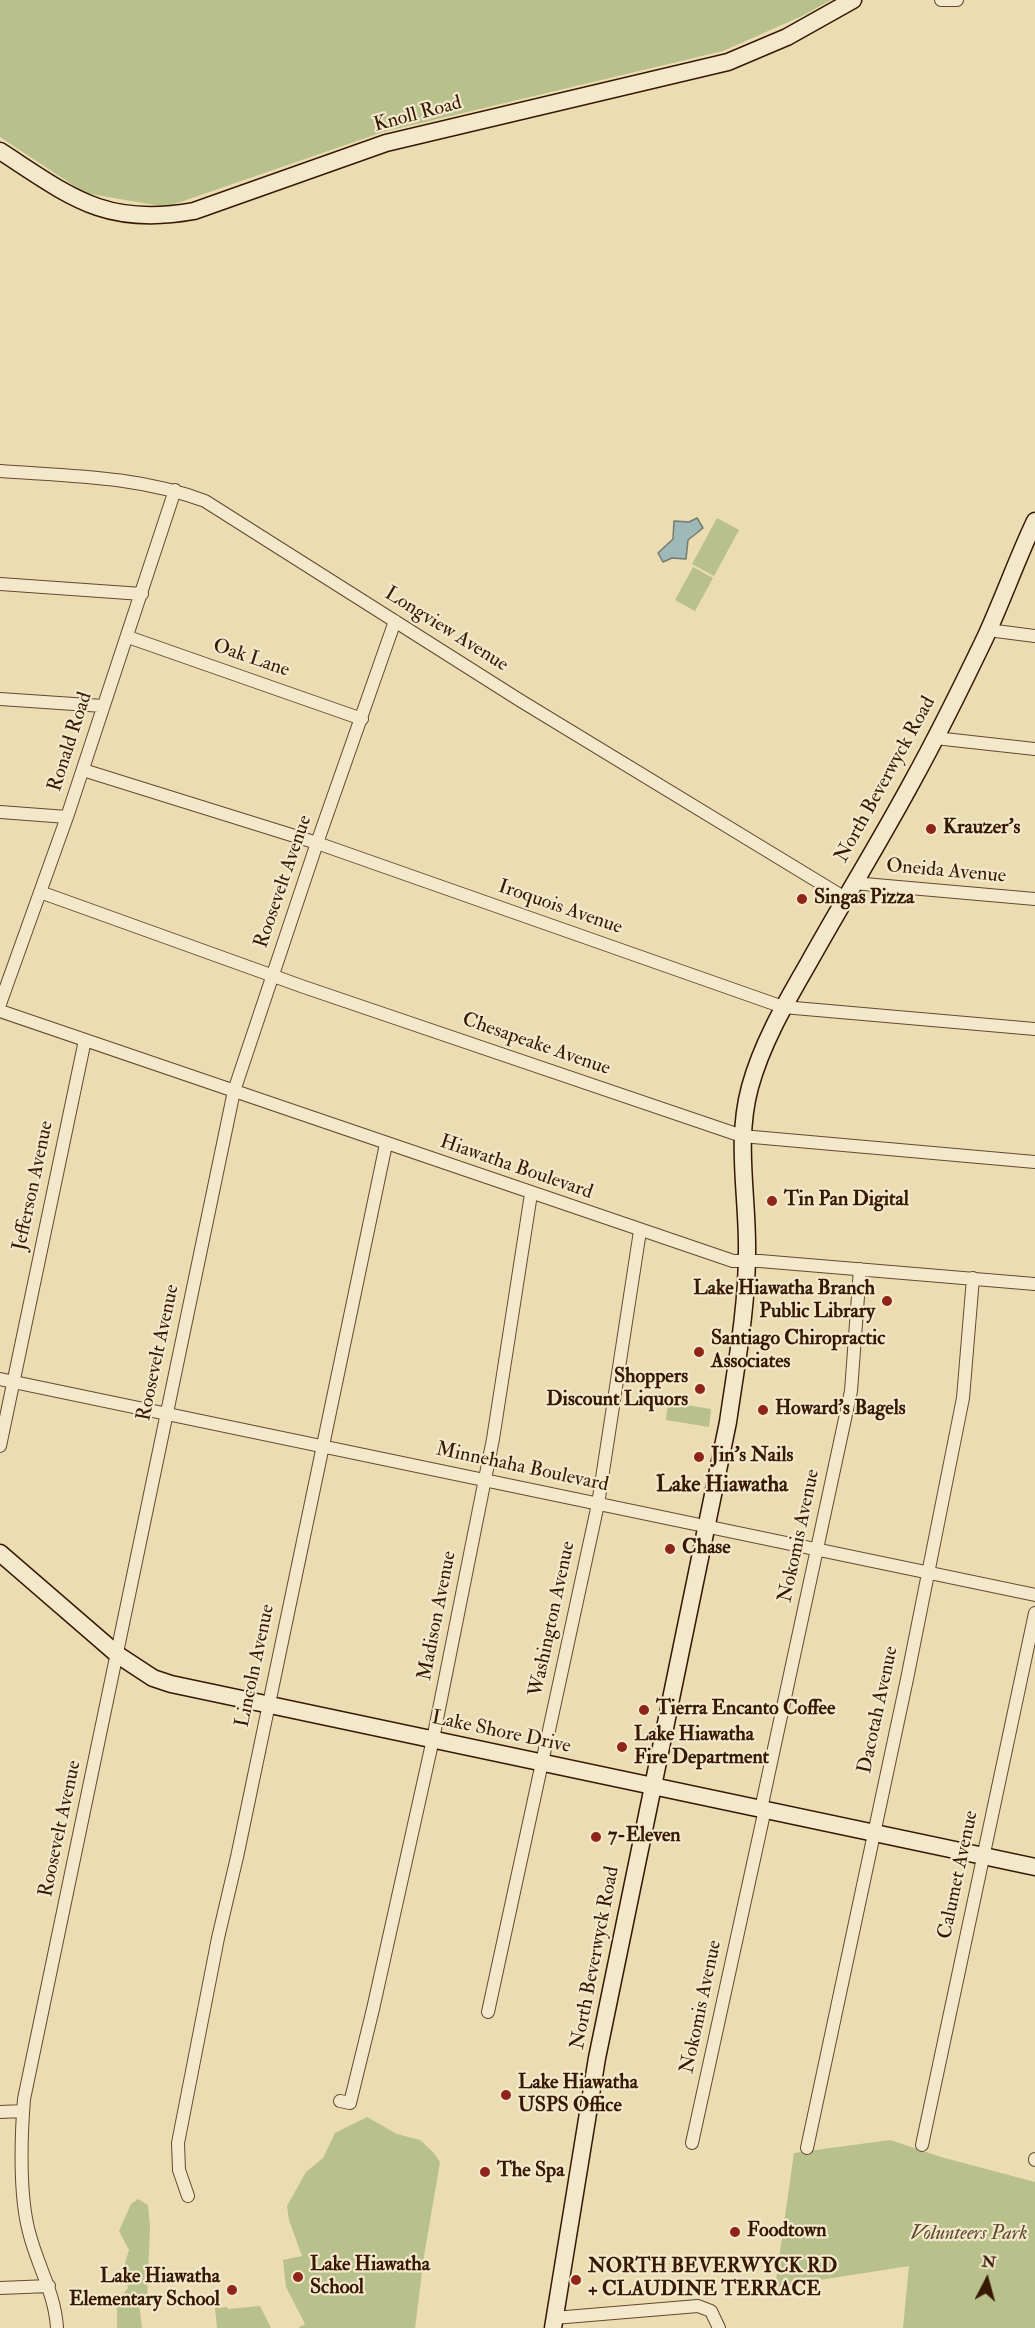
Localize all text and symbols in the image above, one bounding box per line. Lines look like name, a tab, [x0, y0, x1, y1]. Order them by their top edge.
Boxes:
street label: Knoll Road	[371, 92, 465, 138]
street label: Longview Avenue	[380, 582, 512, 678]
street label: Oak Lane	[209, 635, 293, 683]
street label: Ronald Road	[44, 689, 98, 795]
street label: North Beverwyck Road	[830, 693, 942, 867]
street label: Roosevelt Avenue	[250, 812, 318, 952]
place label: Krauzer's	[943, 817, 1020, 841]
marker: Krauzer's	[924, 822, 938, 836]
street label: Oneida Avenue	[885, 855, 1007, 889]
street label: Iroquois Avenue	[495, 876, 625, 940]
place label: Singas Pizza	[814, 887, 914, 911]
marker: Singas Pizza	[795, 892, 809, 906]
street label: Chesapeake Avenue	[459, 1008, 613, 1082]
street label: Jefferson Avenue	[9, 1119, 59, 1253]
street label: Hiawatha Boulevard	[436, 1131, 596, 1205]
place label: Tin Pan Digital	[784, 1189, 909, 1213]
marker: Tin Pan Digital	[765, 1194, 779, 1208]
place label: Lake Hiawatha Branch Public Library	[693, 1278, 875, 1325]
street label: Roosevelt Avenue	[133, 1283, 185, 1423]
marker: Lake Hiawatha Branch Public Library	[880, 1294, 894, 1308]
place label: Santiago Chiropractic Associates	[711, 1328, 885, 1375]
marker: Santiago Chiropractic Associates	[692, 1345, 706, 1359]
place label: Shoppers Discount Liquors	[546, 1366, 688, 1413]
marker: Shoppers Discount Liquors	[693, 1382, 707, 1396]
place label: Howard's Bagels	[775, 1398, 906, 1422]
marker: Howard's Bagels	[756, 1403, 770, 1417]
street label: Minnehaha Boulevard	[434, 1438, 610, 1498]
place label: Jin's Nails	[711, 1445, 793, 1469]
marker: Jin's Nails	[692, 1450, 706, 1464]
street label: Nokomis Avenue	[774, 1467, 826, 1605]
district label: Lake Hiawatha	[656, 1473, 788, 1499]
place label: Chase	[682, 1537, 731, 1561]
street label: Washington Avenue	[525, 1539, 581, 1699]
marker: Chase	[663, 1542, 677, 1556]
street label: Madison Avenue	[414, 1549, 462, 1683]
street label: Lincoln Avenue	[231, 1602, 281, 1730]
street label: Dacotah Avenue	[854, 1644, 904, 1776]
place label: Tierra Encanto Coffee	[656, 1698, 835, 1722]
marker: Tierra Encanto Coffee	[637, 1703, 651, 1717]
street label: Lake Shore Drive	[429, 1707, 573, 1759]
place label: Lake Hiawatha Fire Department	[634, 1724, 769, 1771]
marker: Lake Hiawatha Fire Department	[615, 1740, 629, 1754]
street label: Roosevelt Avenue	[35, 1759, 87, 1899]
street label: Calumet Avenue	[934, 1809, 984, 1941]
place label: 7-Eleven	[608, 1825, 681, 1849]
marker: 7-Eleven	[589, 1830, 603, 1844]
street label: North Beverwyck Road	[566, 1864, 626, 2052]
street label: Nokomis Avenue	[676, 1938, 728, 2076]
place label: Lake Hiawatha USPS Office	[518, 2072, 638, 2119]
marker: Lake Hiawatha USPS Office	[499, 2088, 513, 2102]
place label: The Spa	[497, 2160, 564, 2184]
marker: The Spa	[478, 2165, 492, 2179]
place label: Foodtown	[747, 2220, 827, 2244]
park label: Volunteers Park	[911, 2223, 1027, 2247]
marker: Foodtown	[728, 2225, 742, 2239]
north arrow	[957, 2250, 1017, 2310]
text: N	[981, 2251, 997, 2273]
place label: Lake Hiawatha School	[310, 2254, 430, 2301]
place label: NORTH BEVERWYCK RD + CLAUDINE TERRACE	[588, 2256, 837, 2303]
place label: Lake Hiawatha Elementary School	[69, 2266, 220, 2313]
marker: Lake Hiawatha School	[291, 2270, 305, 2284]
marker: NORTH BEVERWYCK RD + CLAUDINE TERRACE	[569, 2273, 583, 2287]
marker: Lake Hiawatha Elementary School	[225, 2283, 239, 2297]

